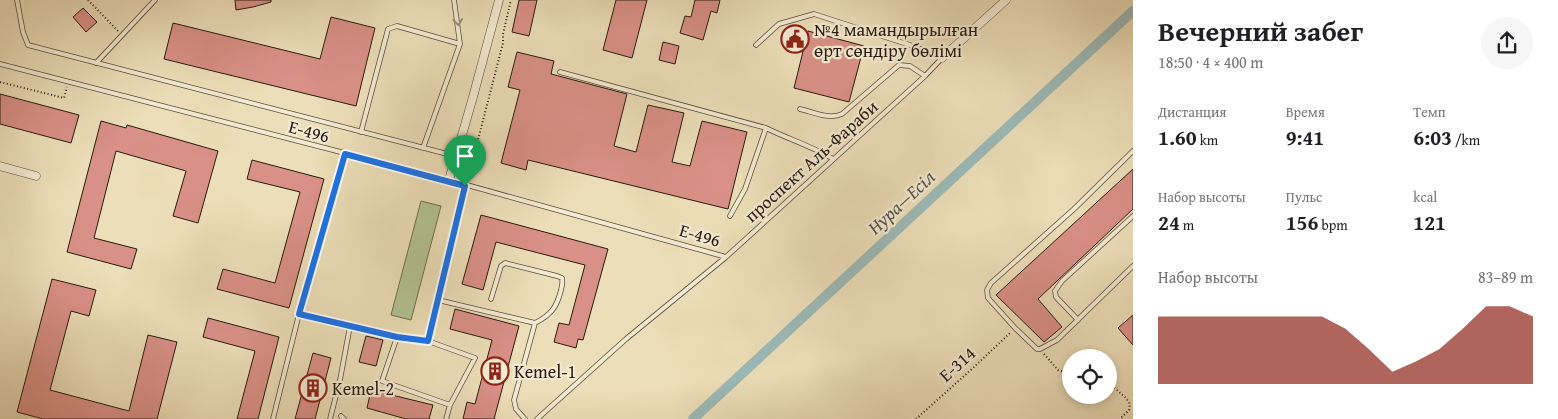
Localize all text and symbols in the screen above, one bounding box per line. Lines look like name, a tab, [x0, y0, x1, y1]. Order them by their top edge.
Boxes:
text: Вечерний забег	[1158, 10, 1363, 51]
place label: №4 мамандырылған өрт сөндіру бөлімі	[814, 16, 978, 64]
button: share	[1481, 17, 1533, 69]
one-way arrow	[452, 18, 463, 26]
public building icon: №4 мамандырылған өрт сөндіру бөлімі	[780, 24, 810, 54]
text: 18:50 · 4 × 400 m	[1158, 50, 1263, 74]
street label: проспект Аль-Фараби	[738, 93, 884, 228]
text: Дистанция	[1158, 102, 1226, 122]
text: Время	[1286, 102, 1325, 122]
text: Темп	[1413, 102, 1446, 122]
street label: E-496	[286, 113, 332, 149]
text: 1.60	[1158, 122, 1197, 153]
text: 9:41	[1286, 122, 1324, 153]
text: 6:03	[1413, 122, 1452, 153]
text: km	[1197, 130, 1218, 150]
text: /km	[1452, 130, 1480, 150]
pin	[444, 135, 486, 186]
icon: arrive	[451, 142, 479, 170]
water label: Нура—Есіл	[861, 163, 941, 241]
text: Набор высоты	[1158, 187, 1245, 207]
text: Пульс	[1286, 187, 1322, 207]
text: kcal	[1413, 187, 1437, 207]
text: 24	[1158, 207, 1180, 238]
text: 156	[1286, 207, 1318, 238]
text: 121	[1413, 207, 1446, 238]
text: m	[1180, 215, 1194, 235]
text: bpm	[1318, 215, 1348, 235]
street label: E-496	[676, 216, 724, 254]
text: Набор высоты	[1158, 265, 1258, 289]
text: 83–89 m	[1478, 265, 1533, 289]
street label: E-314	[933, 340, 981, 388]
map controls	[1062, 349, 1117, 404]
button: locate	[1062, 349, 1117, 404]
building icon: Kemel-1	[480, 356, 510, 386]
place label: Kemel-1	[514, 358, 576, 385]
building icon: Kemel-2	[298, 373, 328, 403]
place label: Kemel-2	[332, 375, 394, 402]

